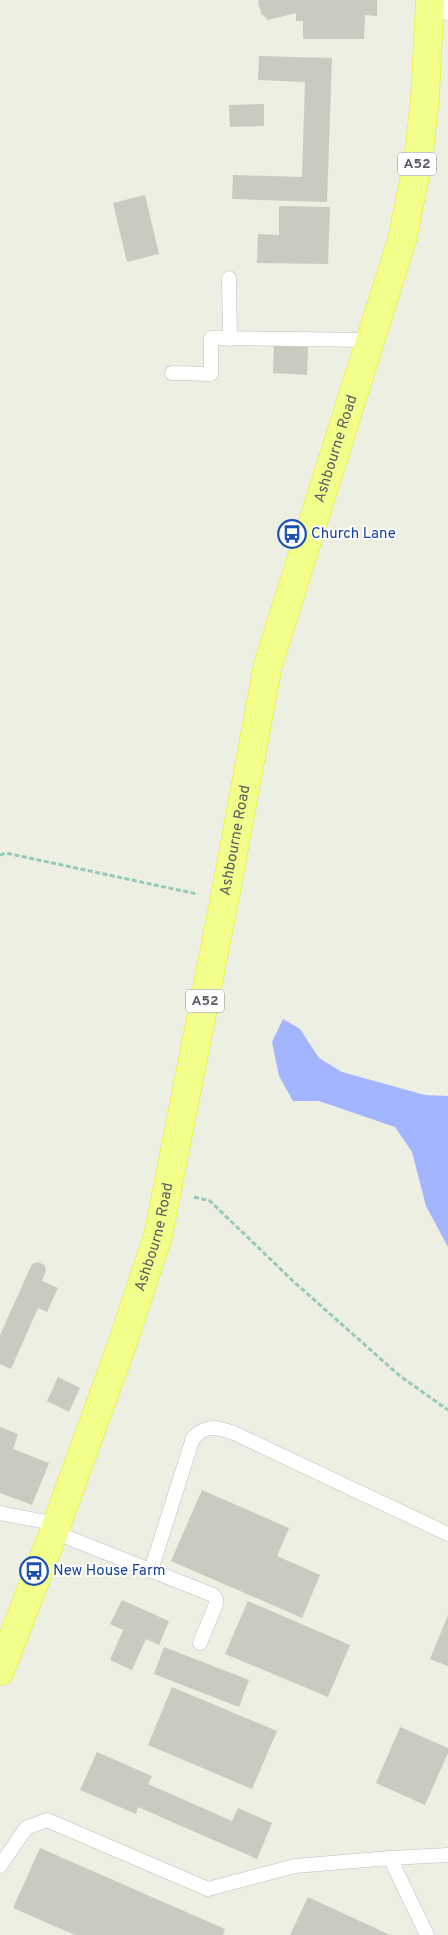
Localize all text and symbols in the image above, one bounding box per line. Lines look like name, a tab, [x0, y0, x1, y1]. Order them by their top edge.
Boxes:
road number: A52	[398, 152, 436, 175]
street label: Ashbourne Road	[310, 393, 362, 505]
bus stop icon: Church Lane	[277, 519, 307, 549]
place label: Church Lane	[311, 525, 396, 544]
street label: Ashbourne Road	[216, 784, 255, 897]
road number: A52	[186, 989, 224, 1012]
street label: Ashbourne Road	[131, 1181, 178, 1294]
bus stop icon: New House Farm	[19, 1556, 49, 1586]
place label: New House Farm	[53, 1562, 165, 1581]

